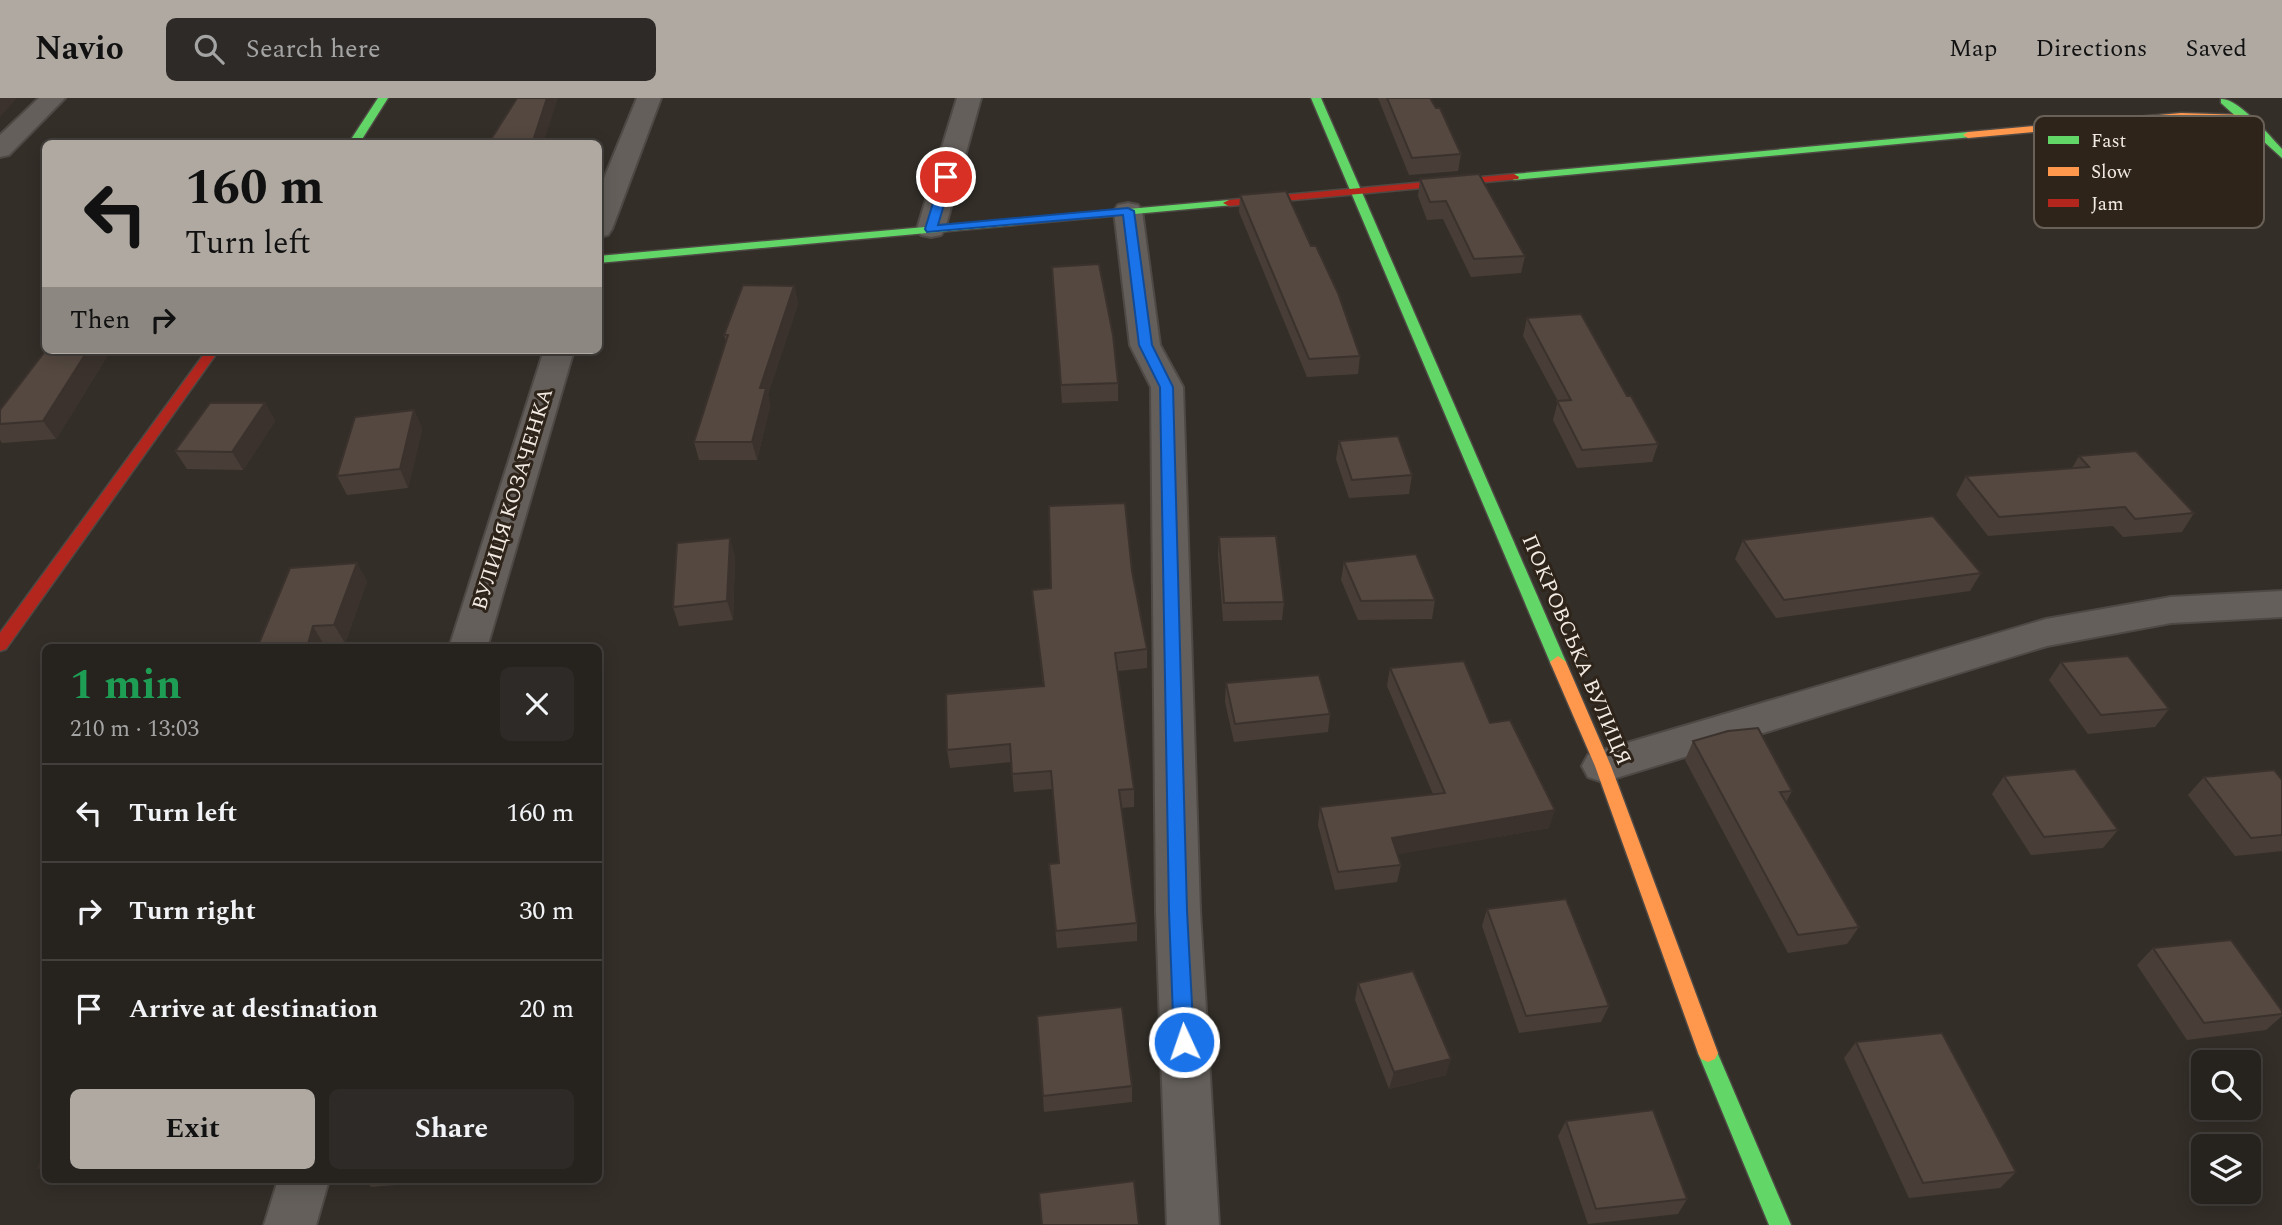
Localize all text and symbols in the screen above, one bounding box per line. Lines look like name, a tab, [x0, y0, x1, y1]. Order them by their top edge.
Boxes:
search box	[166, 18, 656, 81]
text: Navio	[35, 24, 124, 74]
text: Search here	[246, 29, 381, 69]
icon: search	[190, 30, 228, 68]
text: Map	[1949, 31, 1997, 67]
text: Directions	[2035, 31, 2147, 67]
text: Saved	[2185, 31, 2247, 67]
legend	[2034, 116, 2264, 228]
text: Fast	[2091, 127, 2127, 156]
pin	[916, 147, 976, 207]
text: 160 m	[185, 151, 324, 226]
icon: arrive	[927, 158, 965, 196]
text: Slow	[2091, 158, 2132, 187]
icon: left	[70, 168, 161, 259]
text: Jam	[2091, 190, 2123, 219]
text: Turn left	[185, 219, 311, 268]
text: Then	[70, 300, 130, 340]
icon: right	[144, 301, 182, 339]
street label: ВУЛИЦЯ КОЗАЧЕНКА	[464, 384, 562, 614]
street label: ПОКРОВСЬКА ВУЛИЦЯ	[1513, 530, 1639, 770]
text: 1 min	[70, 654, 182, 717]
button: close	[500, 667, 574, 741]
text: 210 m · 13:03	[70, 712, 199, 747]
text: Turn left	[129, 793, 237, 833]
text: 160 m	[506, 793, 574, 833]
icon: left	[70, 794, 108, 832]
text: Turn right	[129, 891, 256, 931]
text: 30 m	[519, 891, 574, 931]
icon: right	[70, 892, 108, 930]
text: Arrive at destination	[129, 989, 378, 1029]
text: 20 m	[519, 989, 574, 1029]
icon: arrive	[70, 990, 108, 1028]
position arrow	[1147, 1005, 1221, 1079]
map controls	[2191, 1050, 2261, 1204]
button: search	[2191, 1050, 2261, 1120]
button: Exit	[70, 1089, 315, 1169]
button: Share	[329, 1089, 574, 1169]
button: layers	[2191, 1134, 2261, 1204]

